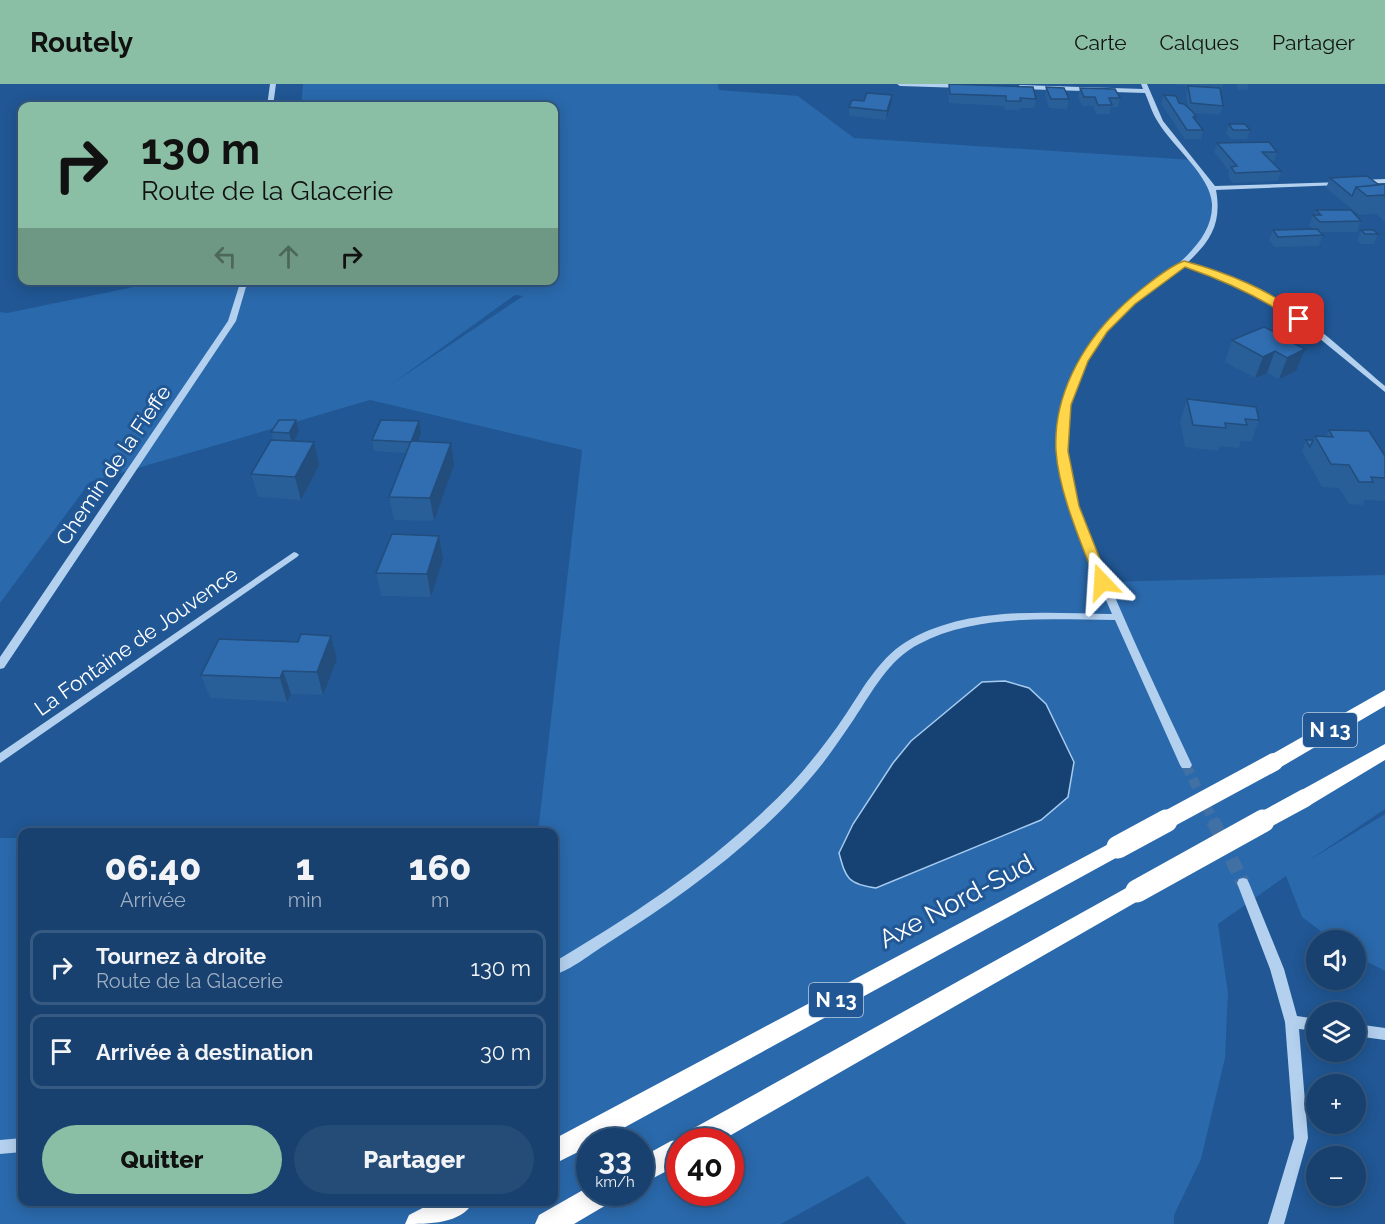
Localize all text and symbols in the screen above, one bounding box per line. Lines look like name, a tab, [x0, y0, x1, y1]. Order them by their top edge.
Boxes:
text: Routely	[30, 26, 133, 59]
text: Carte	[1074, 30, 1127, 55]
text: Calques	[1160, 30, 1239, 55]
text: Partager	[1272, 30, 1355, 55]
text: 130 m	[141, 125, 260, 174]
icon: right	[42, 126, 120, 204]
text: Route de la Glacerie	[141, 175, 393, 206]
icon: left	[209, 240, 242, 273]
icon: ahead	[272, 240, 305, 273]
icon: right	[335, 240, 368, 273]
pin	[1273, 293, 1324, 344]
icon: arrive	[1282, 302, 1315, 335]
street label: Chemin de la Fieffe	[50, 380, 176, 550]
position arrow	[1070, 550, 1134, 614]
street label: La Fontaine de Jouvence	[29, 561, 243, 721]
road number: N 13	[1303, 713, 1357, 747]
text: 06:40	[105, 846, 201, 888]
text: 1	[296, 846, 314, 888]
text: 160	[409, 846, 471, 888]
street label: Axe Nord-Sud	[874, 848, 1038, 954]
text: Arrivée	[120, 888, 186, 912]
text: min	[288, 888, 322, 912]
text: m	[431, 888, 449, 912]
map controls	[1306, 930, 1366, 1206]
button: sound	[1306, 930, 1366, 990]
text: Tournez à droite	[96, 943, 266, 969]
icon: right	[45, 951, 78, 984]
text: 130 m	[471, 955, 531, 981]
text: Route de la Glacerie	[96, 969, 283, 993]
road number: N 13	[809, 983, 863, 1017]
button: layers	[1306, 1002, 1366, 1062]
icon: arrive	[45, 1035, 78, 1068]
text: Arrivée à destination	[96, 1039, 313, 1065]
text: 30 m	[480, 1039, 531, 1065]
button: +	[1306, 1074, 1366, 1134]
button: Quitter	[42, 1125, 282, 1194]
button: Partager	[294, 1125, 534, 1194]
speed limit sign: 40	[666, 1128, 744, 1206]
text: 33	[598, 1142, 632, 1177]
button: −	[1306, 1146, 1366, 1206]
text: km/h	[595, 1173, 635, 1191]

